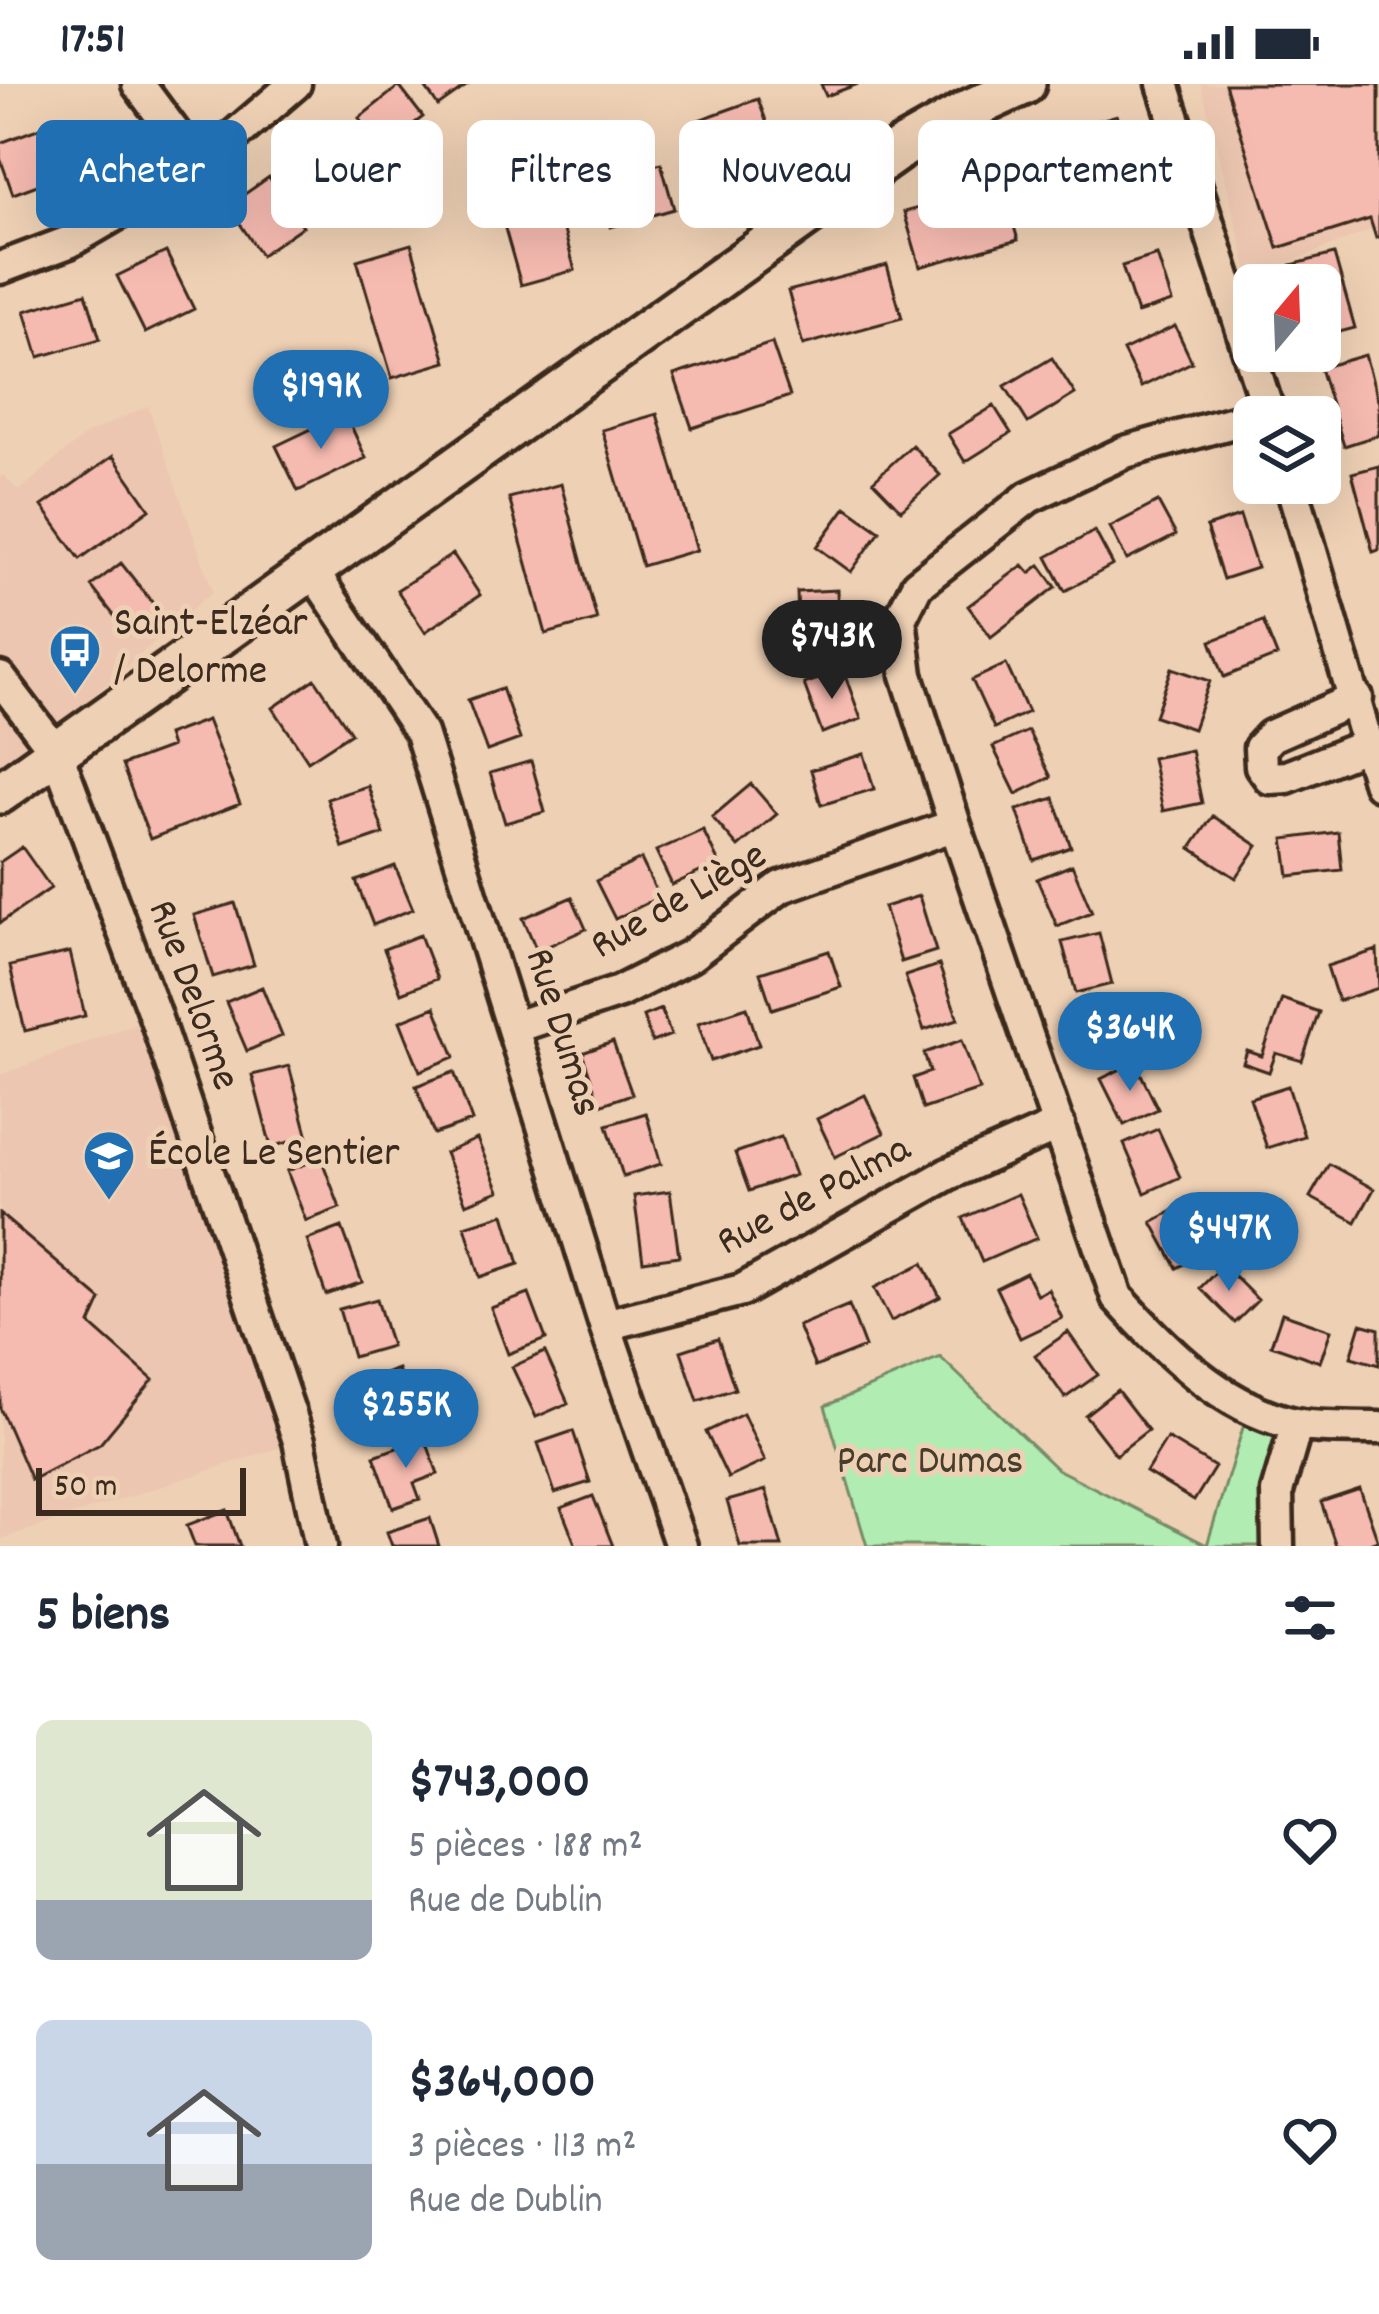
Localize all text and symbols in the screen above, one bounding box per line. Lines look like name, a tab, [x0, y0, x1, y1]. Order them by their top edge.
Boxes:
text: 17:51	[60, 10, 125, 74]
chip: Acheter	[36, 120, 247, 228]
chip: Louer	[271, 120, 443, 228]
chip: Filtres	[467, 120, 655, 228]
chip: Nouveau	[679, 120, 894, 228]
chip: Appartement	[918, 120, 1215, 228]
north arrow	[1233, 264, 1341, 372]
map controls	[1233, 264, 1341, 504]
pin: $199K	[237, 350, 405, 452]
text: $199K	[280, 361, 362, 416]
button: layers	[1233, 396, 1341, 504]
place label: Saint-Elzéar / Delorme	[114, 596, 308, 704]
pin: $743K	[748, 600, 916, 702]
text: $743K	[789, 611, 875, 666]
bus stop icon: Saint-Elzéar / Delorme	[47, 622, 103, 696]
street label: Rue de Liège	[581, 828, 779, 978]
street label: Rue Delorme	[129, 893, 253, 1099]
street label: Rue Dumas	[506, 942, 614, 1124]
pin: $364K	[1046, 992, 1214, 1094]
text: $364K	[1085, 1003, 1175, 1058]
street label: Rue de Palma	[707, 1121, 924, 1274]
place label: École Le Sentier	[148, 1126, 400, 1186]
school or university icon: École Le Sentier	[81, 1128, 137, 1202]
pin: $447K	[1145, 1192, 1313, 1294]
text: $447K	[1186, 1203, 1272, 1258]
pin: $255K	[322, 1369, 490, 1471]
text: $255K	[361, 1380, 451, 1435]
park label: Parc Dumas	[837, 1434, 1023, 1494]
scale bar	[36, 1462, 246, 1515]
text: 50 m	[54, 1465, 118, 1512]
text: 5 biens	[36, 1582, 170, 1654]
icon: filters	[1277, 1585, 1343, 1651]
text: $743,000	[408, 1749, 590, 1821]
icon: home	[132, 1768, 276, 1912]
icon: heart	[1277, 1807, 1343, 1873]
text: 5 pièces · 188 m²	[408, 1821, 643, 1876]
text: Rue de Dublin	[408, 1876, 603, 1931]
text: $364,000	[408, 2049, 596, 2121]
icon: home	[132, 2068, 276, 2212]
icon: heart	[1277, 2107, 1343, 2173]
text: 3 pièces · 113 m²	[408, 2121, 637, 2176]
text: Rue de Dublin	[408, 2176, 603, 2231]

